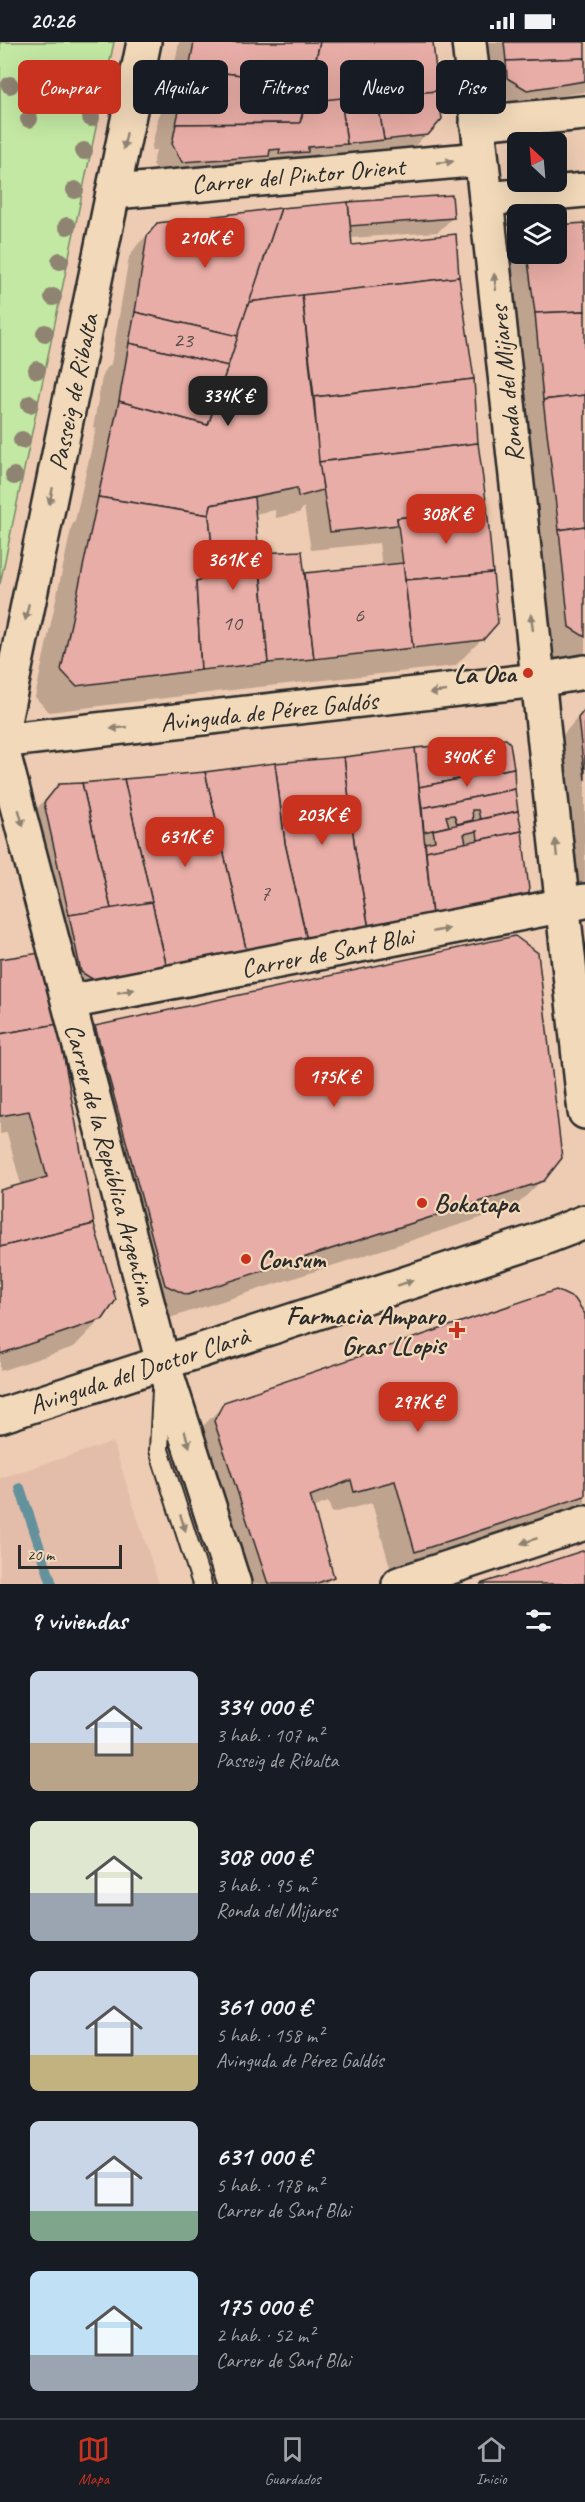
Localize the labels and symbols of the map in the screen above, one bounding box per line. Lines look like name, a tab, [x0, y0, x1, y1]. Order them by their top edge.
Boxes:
one-way arrow	[120, 131, 129, 150]
north arrow	[507, 132, 567, 192]
street label: Carrer del Pintor Orient	[190, 150, 408, 201]
one-way arrow	[435, 157, 454, 167]
pin: 210K €	[156, 218, 254, 269]
one-way arrow	[490, 273, 500, 292]
street label: Ronda del Mijares	[482, 302, 531, 464]
street label: Passeig de Ribalta	[41, 309, 107, 473]
house number: 23	[173, 326, 195, 354]
pin: 334K €	[179, 376, 277, 427]
one-way arrow	[46, 487, 56, 505]
pin: 308K €	[397, 494, 495, 545]
pin: 361K €	[184, 540, 282, 591]
house number: 6	[354, 601, 365, 629]
one-way arrow	[22, 603, 31, 622]
house number: 10	[222, 609, 244, 637]
one-way arrow	[527, 613, 537, 632]
place label: La Oca	[454, 657, 518, 690]
marker: La Oca	[521, 666, 535, 680]
street label: Avinguda de Pérez Galdós	[159, 683, 381, 739]
one-way arrow	[429, 687, 448, 696]
one-way arrow	[110, 723, 129, 732]
pin: 340K €	[418, 737, 516, 788]
pin: 203K €	[273, 795, 371, 846]
one-way arrow	[16, 809, 26, 827]
pin: 631K €	[136, 817, 234, 868]
one-way arrow	[551, 838, 561, 857]
house number: 7	[260, 879, 271, 907]
street label: Carrer de Sant Blai	[238, 919, 419, 985]
one-way arrow	[432, 925, 451, 934]
one-way arrow	[117, 986, 136, 995]
street label: Carrer de la República Argentina	[57, 1020, 164, 1310]
pin: 175K €	[285, 1057, 383, 1108]
place label: Bokatapa	[434, 1187, 521, 1220]
marker: Bokatapa	[415, 1196, 429, 1210]
place label: Consum	[258, 1243, 326, 1276]
marker: Consum	[239, 1252, 253, 1266]
one-way arrow	[396, 1277, 414, 1287]
place label: Farmacia Amparo Gras LLopis	[286, 1299, 448, 1362]
street label: Avinguda del Doctor Clarà	[25, 1319, 255, 1422]
marker: Farmacia Amparo Gras LLopis	[450, 1323, 464, 1337]
pin: 297K €	[369, 1382, 467, 1433]
one-way arrow	[183, 1430, 193, 1448]
one-way arrow	[179, 1514, 188, 1532]
one-way arrow	[520, 1537, 538, 1547]
scale bar	[18, 1542, 122, 1570]

